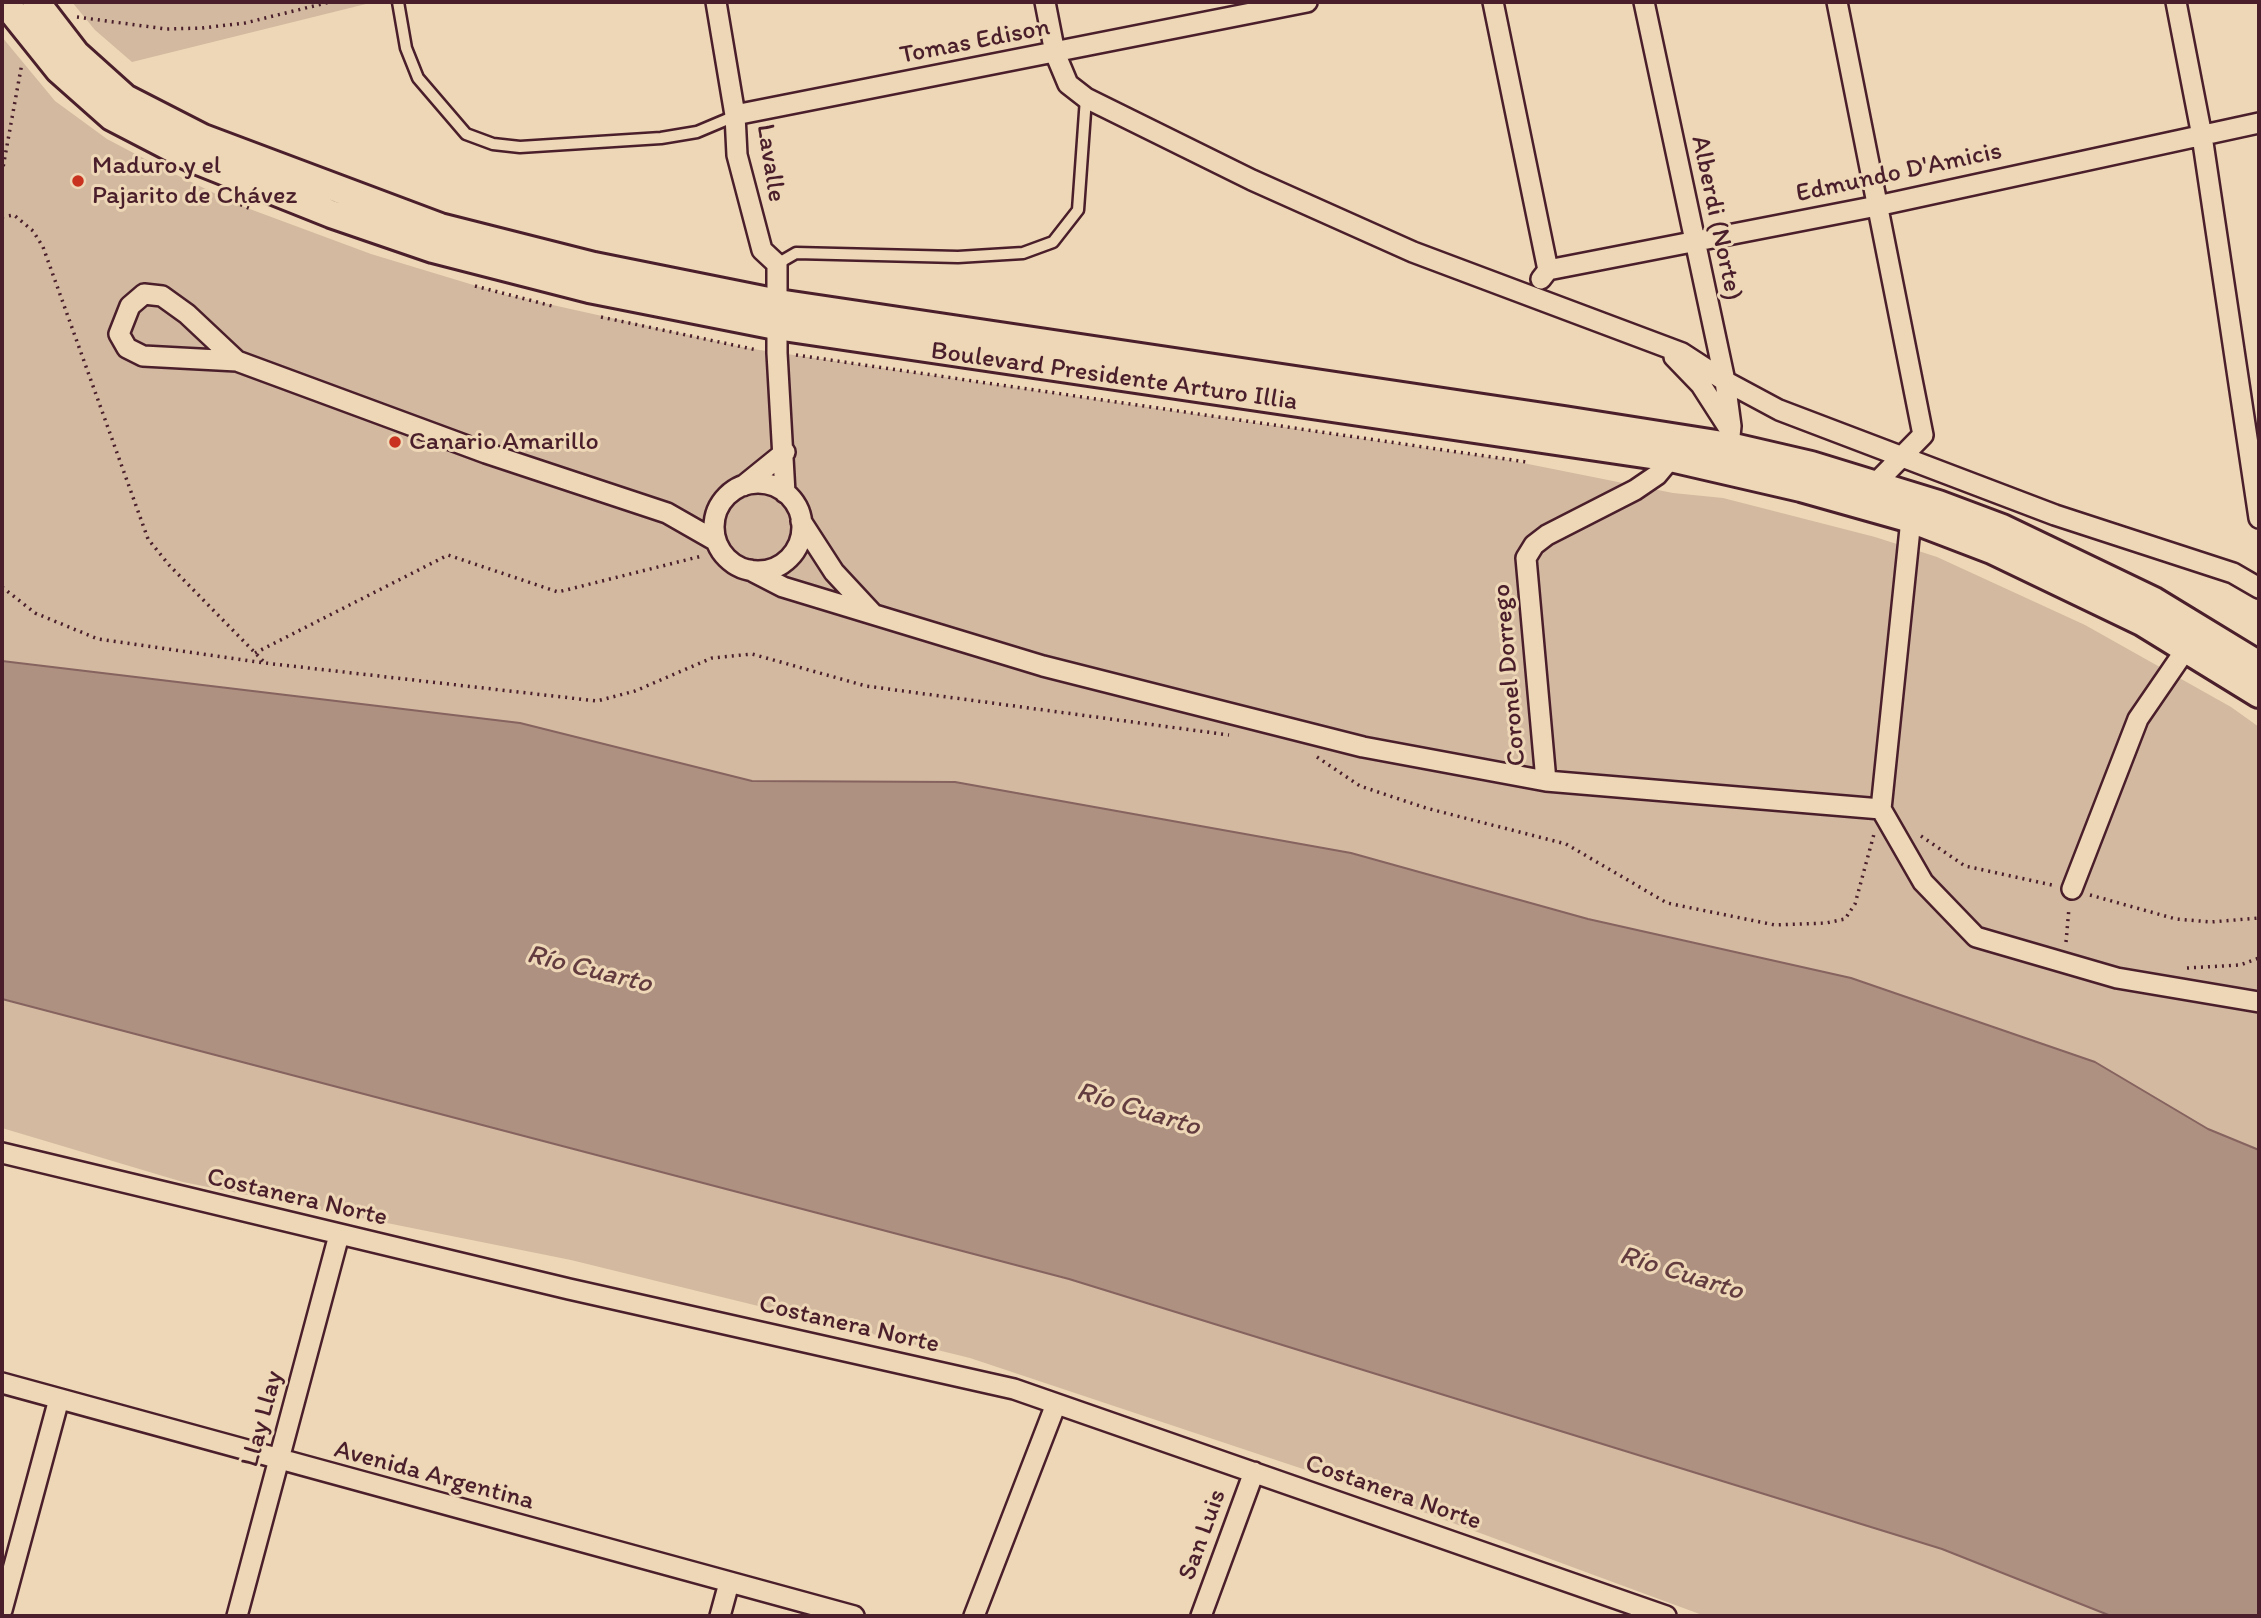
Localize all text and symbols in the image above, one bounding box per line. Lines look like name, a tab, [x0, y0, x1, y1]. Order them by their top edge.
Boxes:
street label: Tomas Edison	[897, 12, 1053, 72]
street label: Lavalle	[748, 122, 792, 204]
street label: Alberdi (Norte)	[1683, 133, 1749, 303]
street label: Edmundo D'Amicis	[1793, 136, 2005, 210]
place label: Maduro y el Pajarito de Chávez	[92, 150, 297, 212]
marker: Maduro y el Pajarito de Chávez	[70, 173, 86, 189]
street label: Boulevard Presidente Arturo Illia	[929, 336, 1299, 418]
place label: Canario Amarillo	[409, 426, 599, 458]
marker: Canario Amarillo	[387, 434, 403, 450]
street label: Coronel Dorrego	[1486, 583, 1534, 767]
water label: Río Cuarto	[523, 938, 655, 1002]
water label: Río Cuarto	[1072, 1075, 1204, 1145]
street label: Costanera Norte	[204, 1162, 390, 1234]
water label: Río Cuarto	[1615, 1239, 1747, 1309]
street label: Costanera Norte	[756, 1289, 942, 1361]
street label: Llay Llay	[235, 1367, 291, 1471]
street label: Avenida Argentina	[331, 1434, 537, 1518]
street label: Costanera Norte	[1301, 1448, 1485, 1538]
street label: San Luis	[1172, 1485, 1234, 1585]

